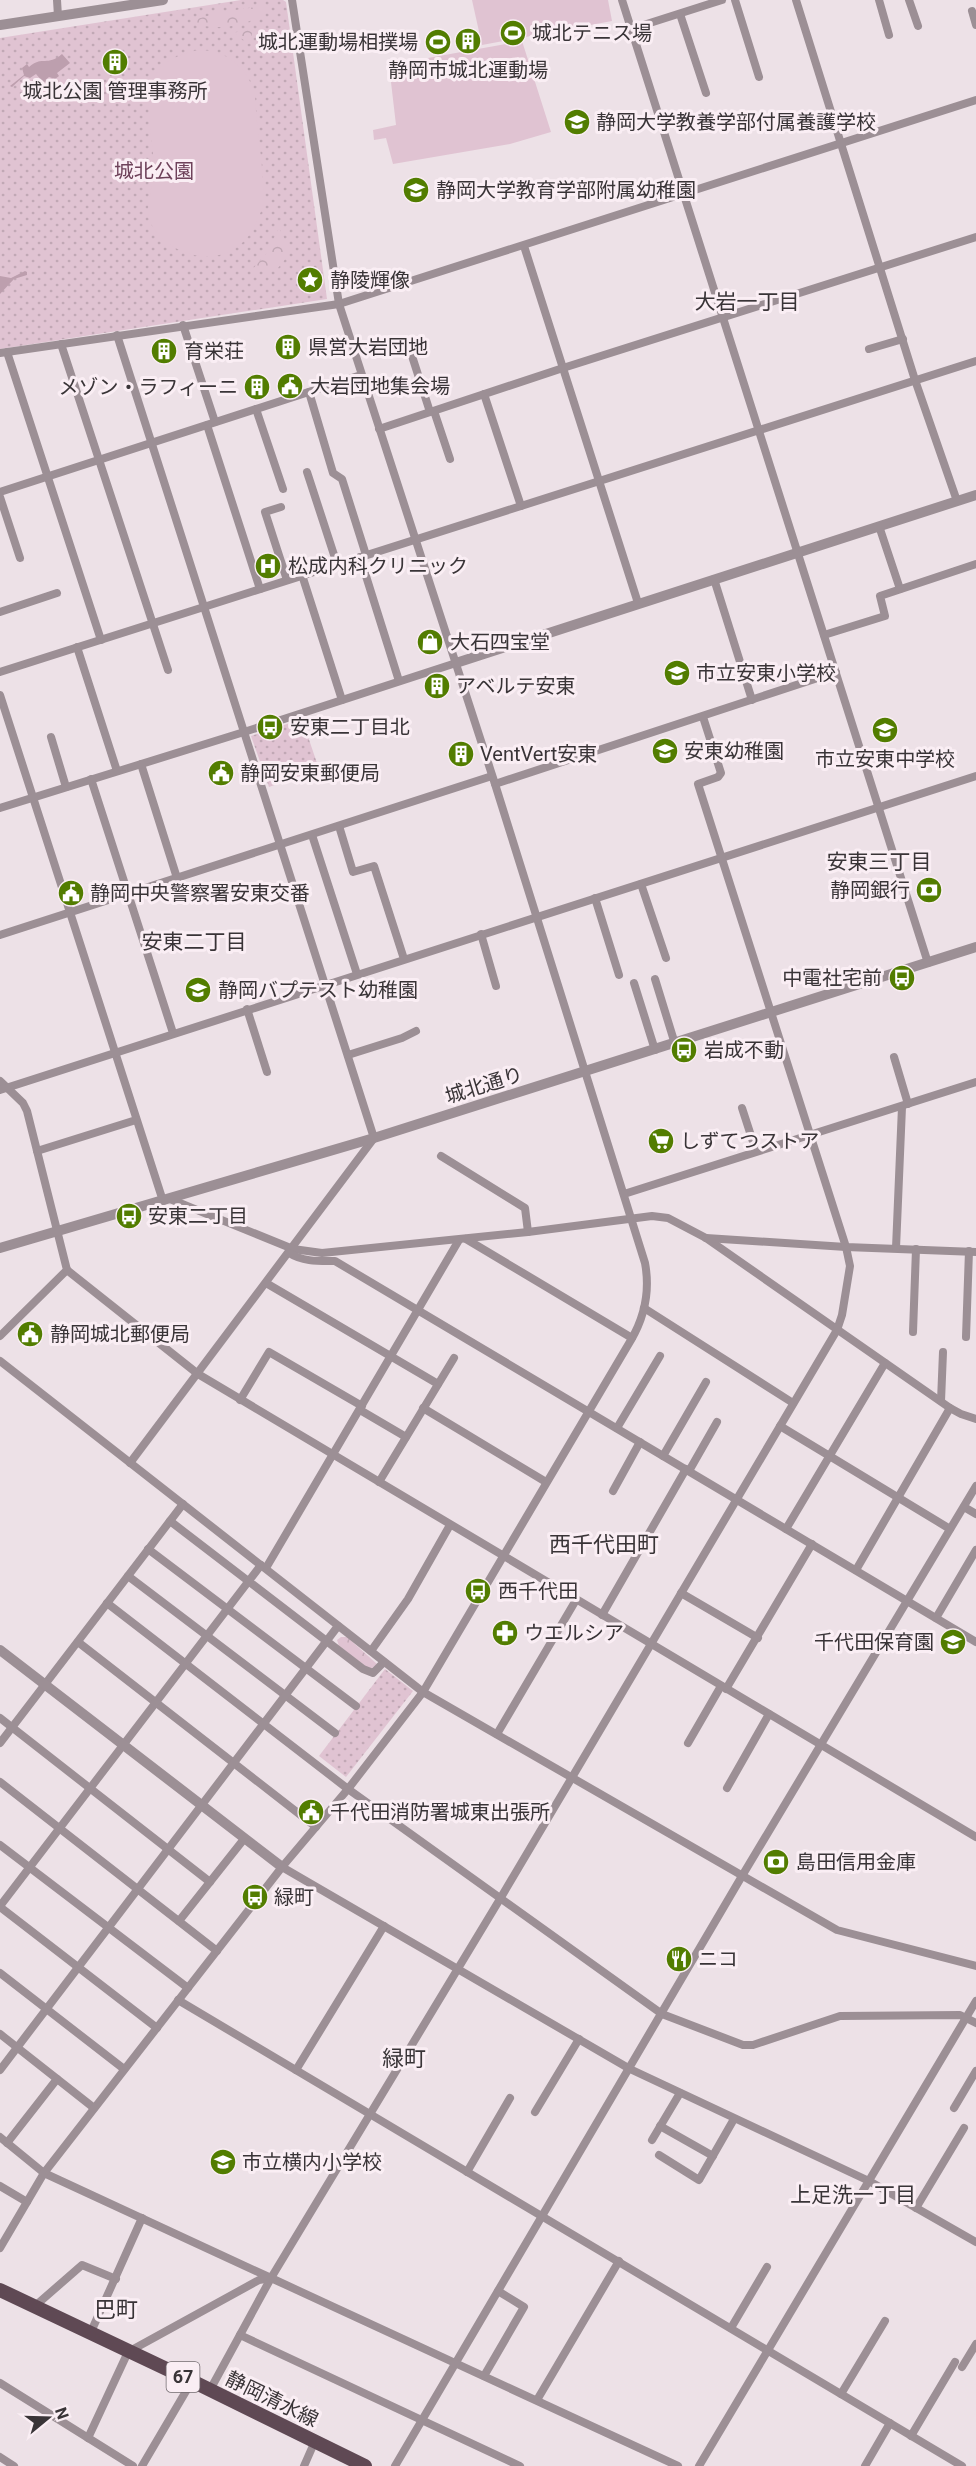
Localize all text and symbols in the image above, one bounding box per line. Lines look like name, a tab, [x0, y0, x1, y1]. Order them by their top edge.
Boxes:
sports icon: 城北テニス場	[498, 18, 528, 48]
place label: 城北テニス場	[532, 21, 652, 45]
building icon: 静岡市城北運動場	[453, 26, 483, 56]
sports icon: 城北運動場相撲場	[423, 27, 453, 57]
place label: 城北運動場相撲場	[258, 30, 418, 54]
building icon: 城北公園 管理事務所	[100, 47, 130, 77]
place label: 静岡市城北運動場	[388, 58, 548, 82]
place label: 城北公園 管理事務所	[23, 79, 207, 103]
school or university icon: 静岡大学教養学部付属養護学校	[562, 107, 592, 137]
place label: 静岡大学教養学部付属養護学校	[596, 110, 876, 134]
park label: 城北公園	[114, 159, 194, 183]
school or university icon: 静岡大学教育学部附属幼稚園	[401, 175, 431, 205]
place label: 静岡大学教育学部附属幼稚園	[436, 178, 696, 202]
place icon: 静陵輝像	[295, 265, 325, 295]
place label: 静陵輝像	[330, 268, 410, 292]
district label: 大岩一丁目	[695, 290, 800, 314]
building icon: 県営大岩団地	[273, 332, 303, 362]
place label: 県営大岩団地	[308, 335, 428, 359]
building icon: 育栄荘	[149, 336, 179, 366]
place label: 育栄荘	[184, 339, 244, 363]
public building icon: 大岩団地集会場	[275, 371, 305, 401]
building icon: メゾン・ラフィーニ	[242, 372, 272, 402]
place label: 大岩団地集会場	[310, 374, 450, 398]
place label: メゾン・ラフィーニ	[58, 375, 238, 399]
hospital icon: 松成内科クリニック	[253, 551, 283, 581]
place label: 松成内科クリニック	[288, 554, 468, 578]
shop icon: 大石四宝堂	[415, 627, 445, 657]
place label: 大石四宝堂	[450, 630, 550, 654]
school or university icon: 市立安東小学校	[662, 658, 692, 688]
place label: 市立安東小学校	[696, 661, 836, 685]
building icon: アベルテ安東	[422, 671, 452, 701]
place label: アベルテ安東	[456, 674, 576, 698]
bus stop icon: 安東二丁目北	[255, 712, 285, 742]
place label: 安東二丁目北	[290, 715, 410, 739]
school or university icon: 市立安東中学校	[870, 715, 900, 745]
school or university icon: 安東幼稚園	[650, 736, 680, 766]
building icon: VentVert安東	[446, 739, 476, 769]
place label: 安東幼稚園	[684, 739, 784, 763]
place label: VentVert安東	[480, 742, 597, 766]
place label: 市立安東中学校	[815, 747, 955, 771]
public building icon: 静岡安東郵便局	[206, 758, 236, 788]
place label: 静岡安東郵便局	[240, 761, 380, 785]
district label: 安東三丁目	[827, 850, 932, 874]
bank icon: 静岡銀行	[914, 875, 944, 905]
public building icon: 静岡中央警察署安東交番	[56, 878, 86, 908]
place label: 静岡銀行	[830, 878, 910, 902]
place label: 静岡中央警察署安東交番	[90, 881, 310, 905]
district label: 安東二丁目	[142, 930, 247, 954]
bus stop icon: 中電社宅前	[887, 963, 917, 993]
place label: 中電社宅前	[782, 966, 882, 990]
school or university icon: 静岡バプテスト幼稚園	[183, 975, 213, 1005]
place label: 静岡バプテスト幼稚園	[218, 978, 418, 1002]
bus stop icon: 岩成不動	[669, 1035, 699, 1065]
place label: 岩成不動	[704, 1038, 784, 1062]
street label: 城北通り	[442, 1062, 526, 1108]
supermarket icon: しずてつストア	[646, 1126, 676, 1156]
place label: しずてつストア	[680, 1129, 819, 1153]
bus stop icon: 安東二丁目	[114, 1201, 144, 1231]
place label: 安東二丁目	[148, 1204, 248, 1228]
public building icon: 静岡城北郵便局	[15, 1319, 45, 1349]
place label: 静岡城北郵便局	[50, 1322, 190, 1346]
district label: 西千代田町	[549, 1532, 659, 1557]
bus stop icon: 西千代田	[463, 1576, 493, 1606]
place label: 西千代田	[498, 1579, 578, 1603]
pharmacy icon: ウエルシア	[490, 1618, 520, 1648]
place label: ウエルシア	[524, 1621, 624, 1645]
school or university icon: 千代田保育園	[938, 1627, 968, 1657]
place label: 千代田保育園	[814, 1630, 934, 1654]
public building icon: 千代田消防署城東出張所	[296, 1797, 326, 1827]
place label: 千代田消防署城東出張所	[330, 1800, 550, 1824]
bank icon: 島田信用金庫	[761, 1847, 791, 1877]
place label: 島田信用金庫	[796, 1850, 916, 1874]
bus stop icon: 緑町	[240, 1882, 270, 1912]
place label: 緑町	[274, 1885, 314, 1909]
restaurant icon: ニコ	[664, 1944, 694, 1974]
place label: ニコ	[698, 1947, 738, 1971]
district label: 緑町	[382, 2046, 426, 2071]
school or university icon: 市立横内小学校	[208, 2147, 238, 2177]
place label: 市立横内小学校	[242, 2150, 382, 2174]
district label: 上足洗一丁目	[790, 2183, 916, 2207]
district label: 巴町	[94, 2297, 138, 2322]
road number: 67	[166, 2362, 200, 2392]
street label: 静岡清水線	[222, 2366, 322, 2432]
north arrow	[18, 2388, 78, 2448]
text: N	[51, 2405, 73, 2422]

